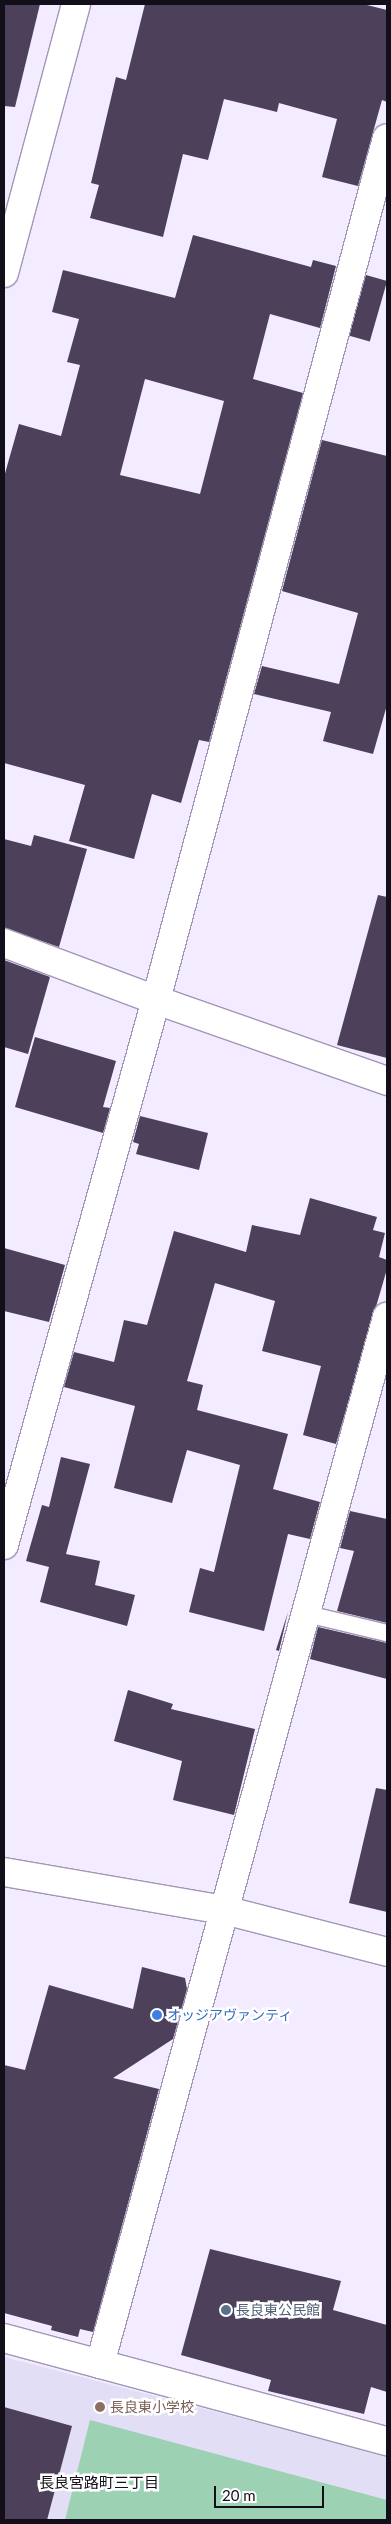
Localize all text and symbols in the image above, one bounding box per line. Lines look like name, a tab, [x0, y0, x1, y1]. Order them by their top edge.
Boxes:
place label: オッジアヴァンティ	[167, 2007, 293, 2023]
marker: オッジアヴァンティ	[151, 2009, 163, 2021]
place label: 長良東公民館	[236, 2302, 320, 2318]
marker: 長良東公民館	[220, 2304, 232, 2316]
place label: 長良東小学校	[110, 2399, 194, 2415]
marker: 長良東小学校	[94, 2401, 106, 2413]
district label: 長良宮路町三丁目	[39, 2474, 159, 2492]
scale bar	[216, 2476, 326, 2508]
text: 20 m	[222, 2486, 256, 2504]

